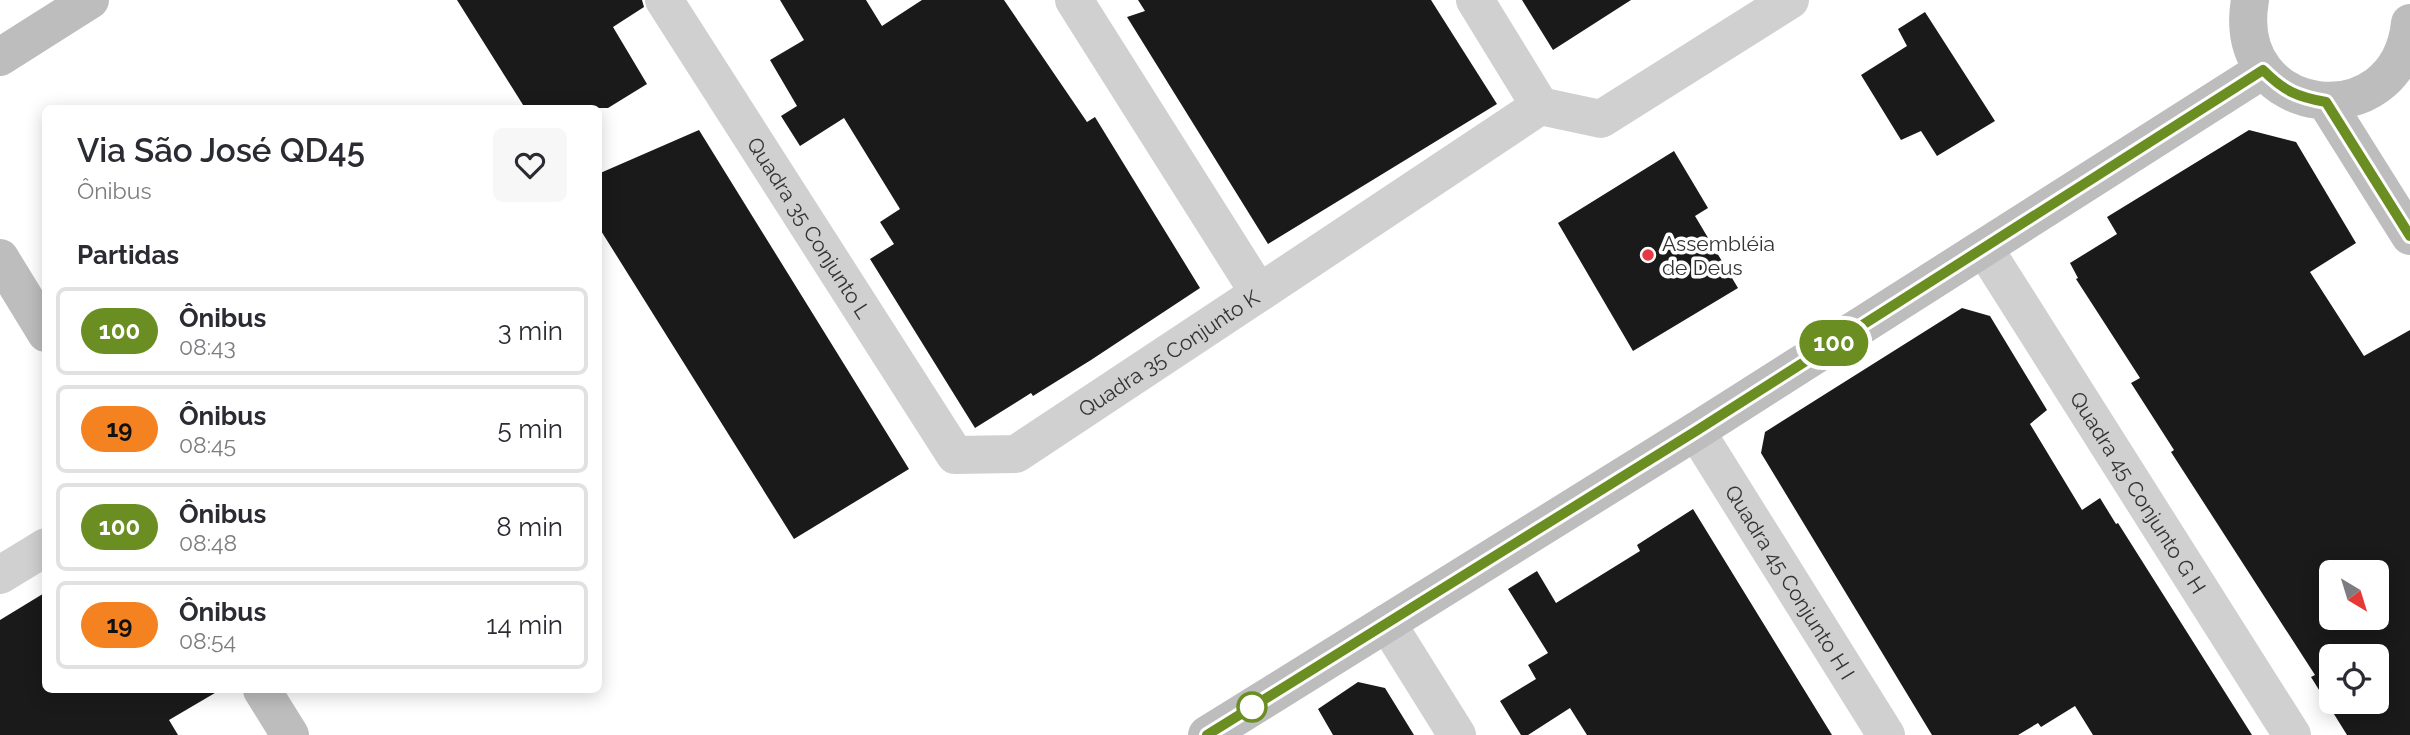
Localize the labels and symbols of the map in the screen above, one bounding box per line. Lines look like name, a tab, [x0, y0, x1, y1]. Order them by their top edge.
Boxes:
street label: Quadra 35 Conjunto L	[742, 132, 877, 323]
place label: Assembléia de Deus	[1662, 231, 1775, 280]
marker: Assembléia de Deus	[1640, 247, 1656, 263]
street label: Quadra 35 Conjunto K	[1073, 284, 1264, 422]
line badge: 100	[1794, 320, 1874, 366]
street label: Quadra 45 Conjunto G H	[2065, 387, 2212, 598]
street label: Quadra 45 Conjunto H I	[1720, 480, 1860, 684]
north arrow	[2319, 560, 2389, 630]
unlabelled marker	[1237, 692, 1267, 722]

